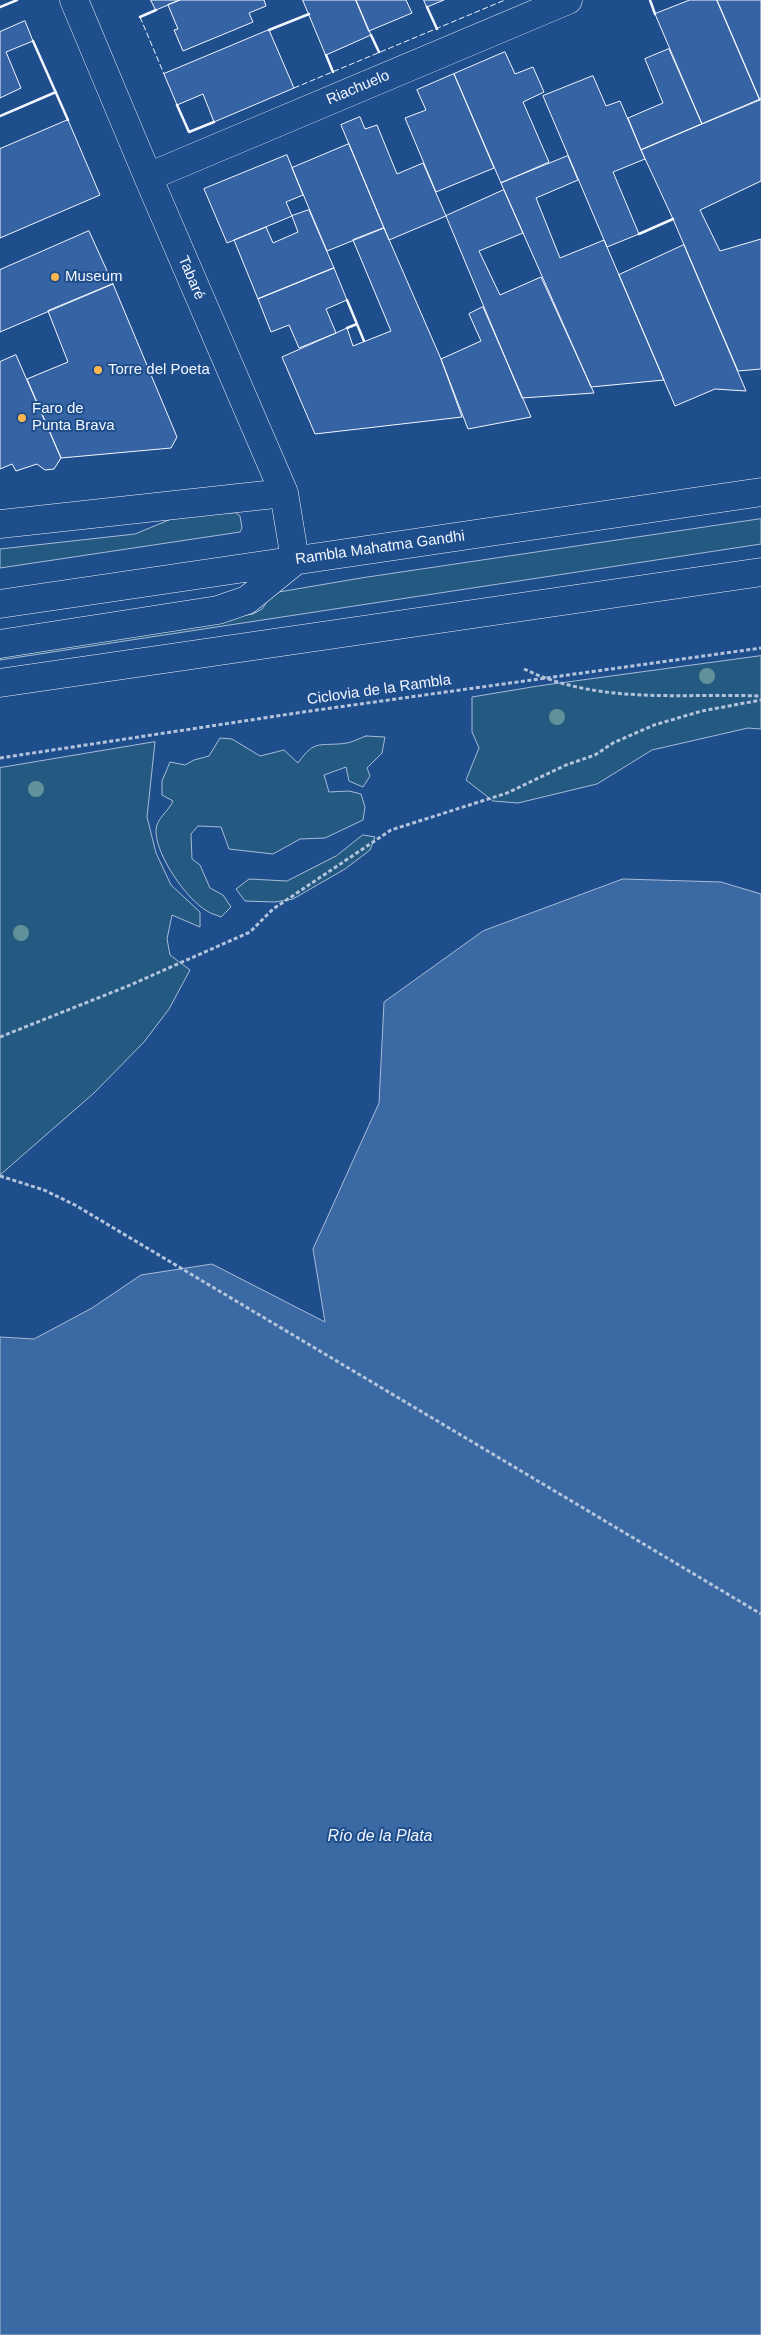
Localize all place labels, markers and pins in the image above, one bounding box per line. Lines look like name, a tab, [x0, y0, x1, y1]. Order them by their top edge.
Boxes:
place label: Museum	[65, 268, 123, 286]
marker: Museum	[49, 271, 61, 283]
place label: Torre del Poeta	[108, 361, 210, 379]
marker: Torre del Poeta	[92, 364, 104, 376]
place label: Faro de Punta Brava	[32, 400, 115, 435]
marker: Faro de Punta Brava	[16, 412, 28, 424]

